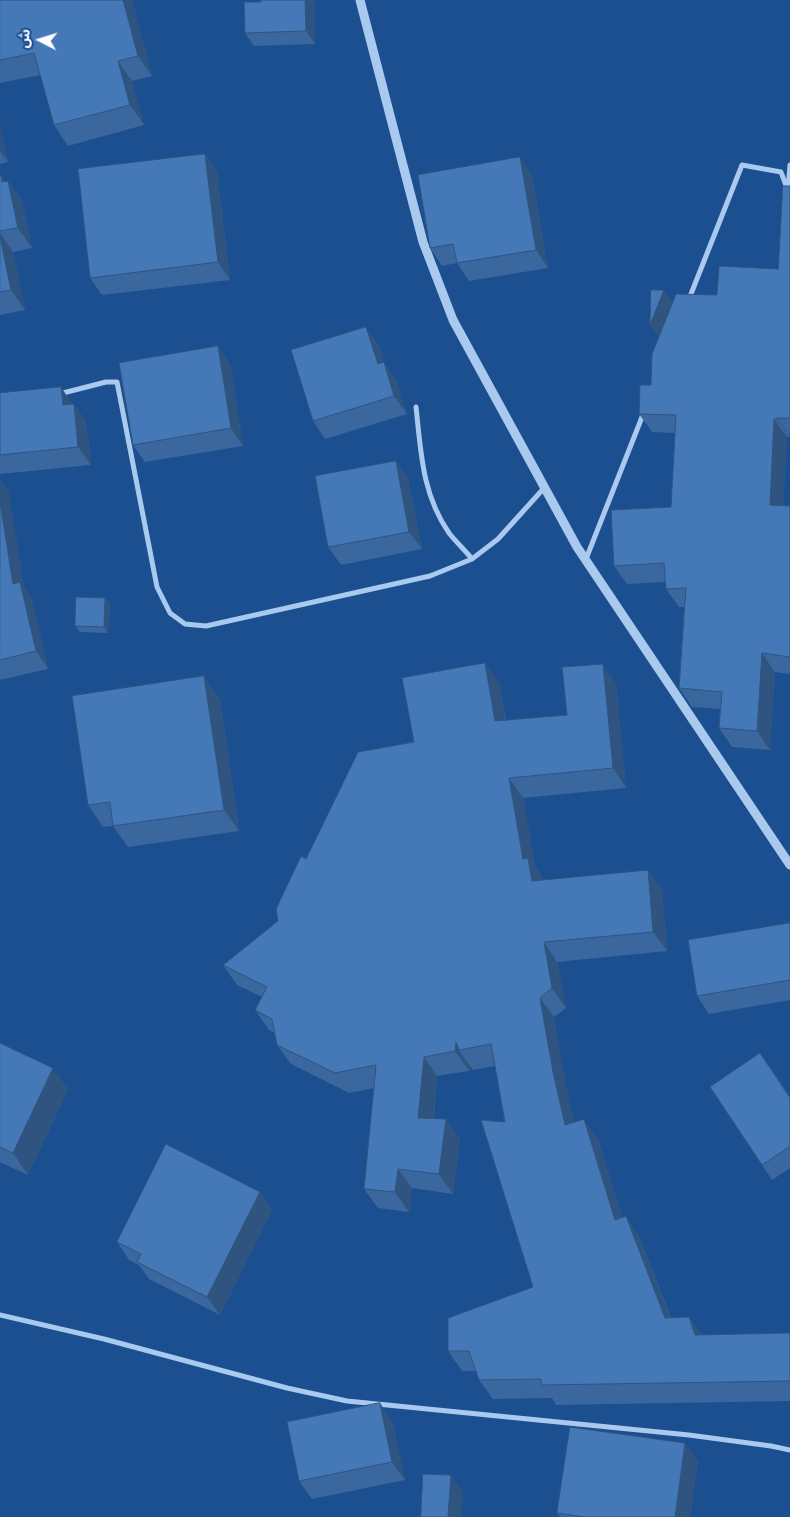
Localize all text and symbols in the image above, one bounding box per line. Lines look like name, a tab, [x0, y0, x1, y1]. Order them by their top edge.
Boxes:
north arrow	[15, 15, 65, 65]
text: ش	[14, 28, 36, 49]

